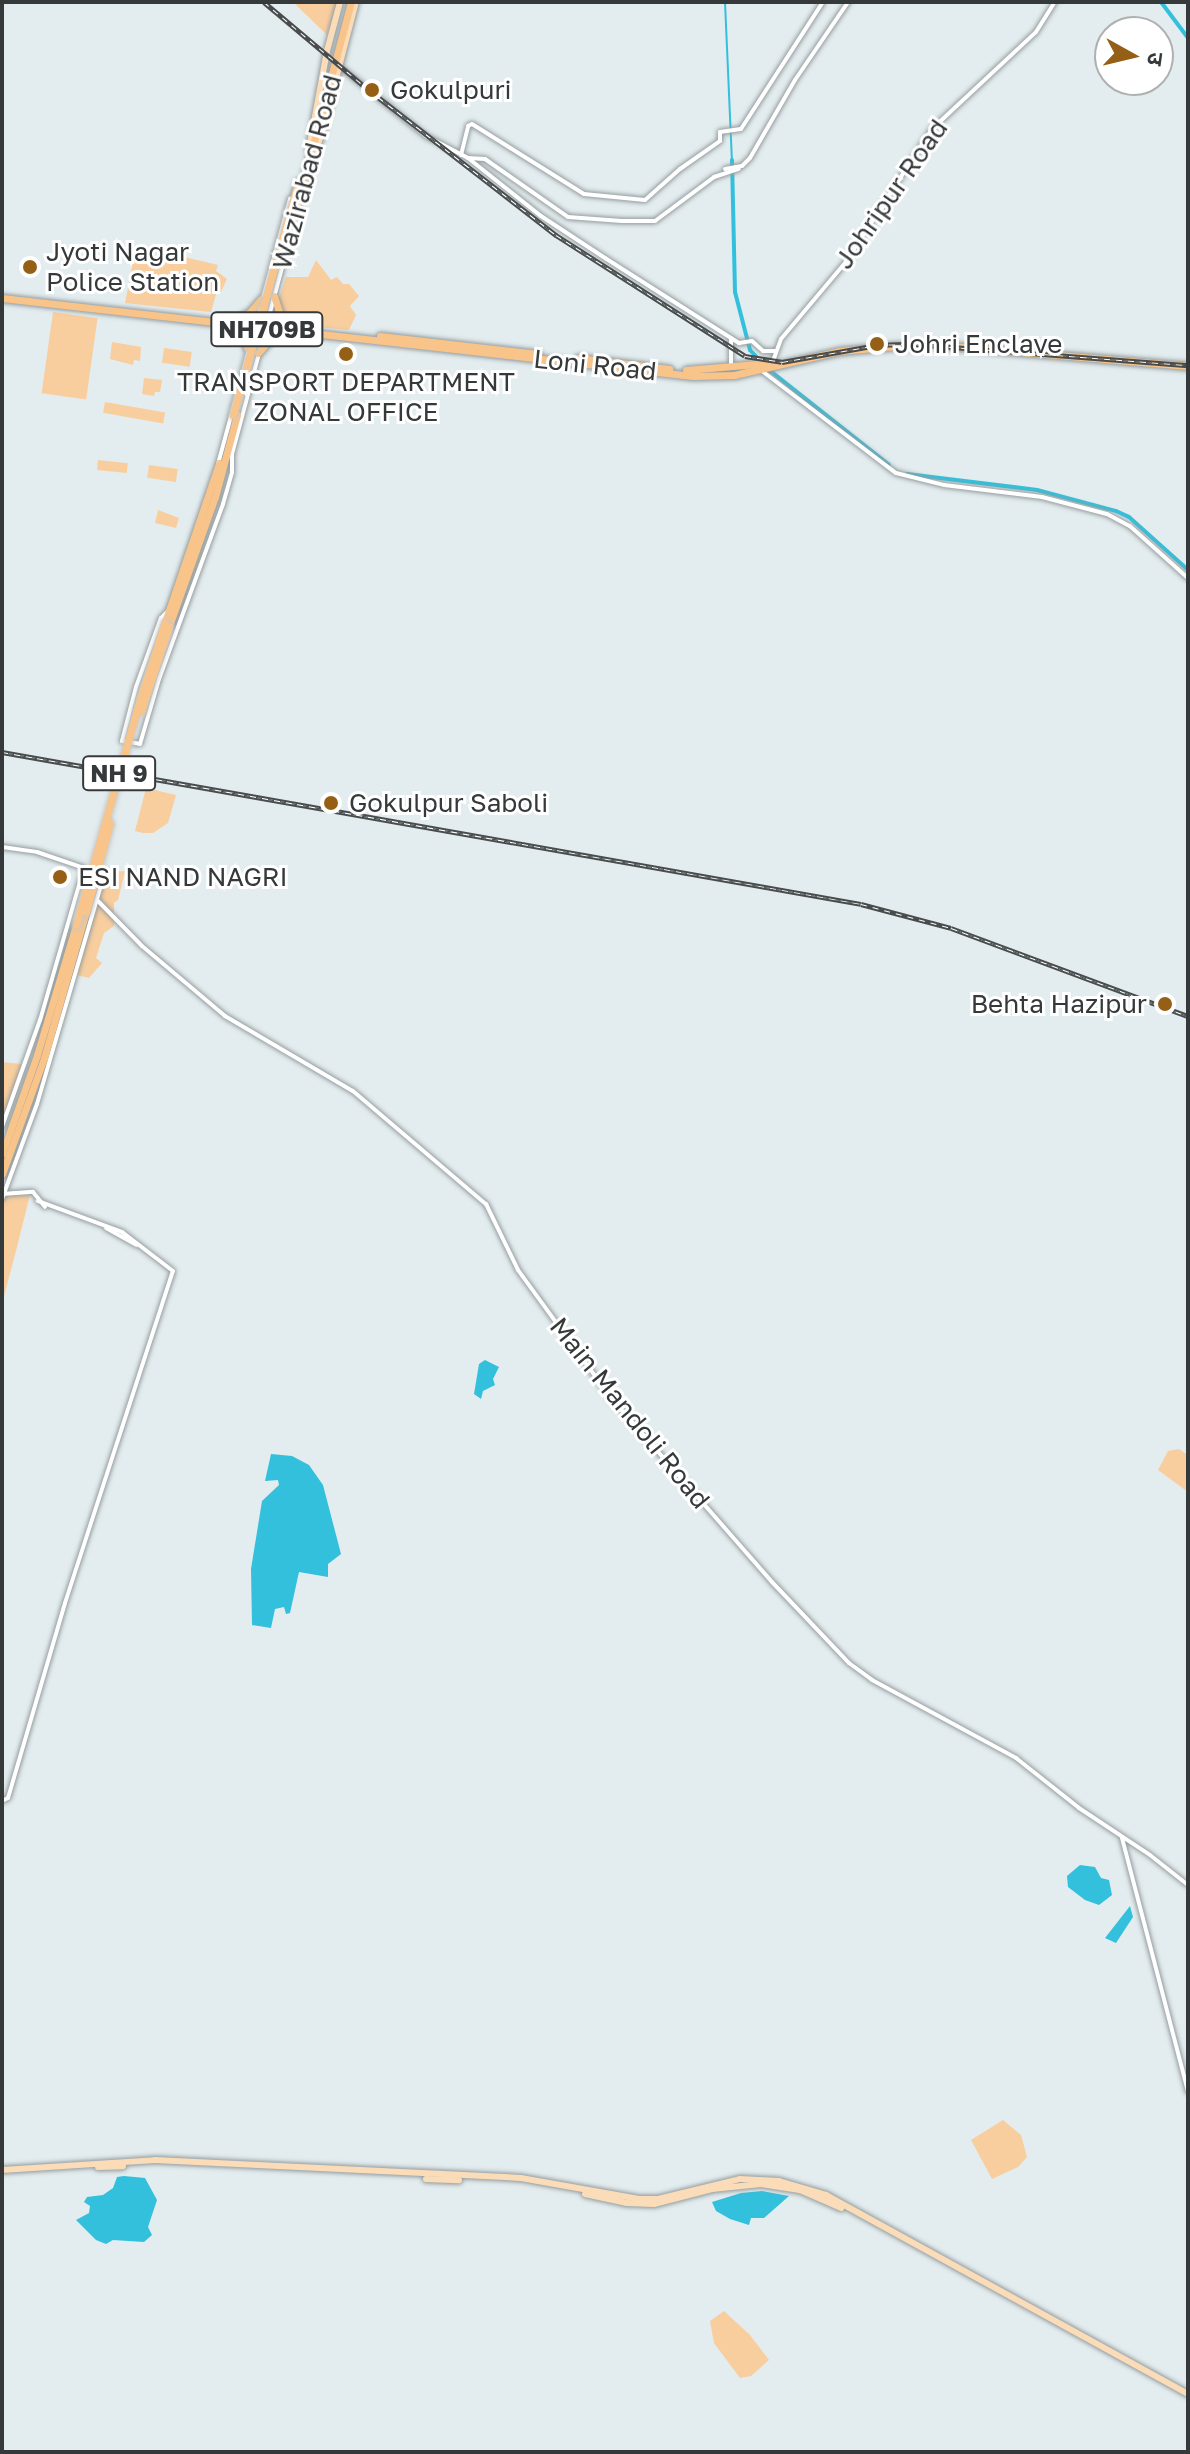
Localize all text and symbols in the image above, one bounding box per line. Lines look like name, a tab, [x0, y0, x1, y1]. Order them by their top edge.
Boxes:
north arrow	[1094, 16, 1174, 96]
text: उ	[1142, 51, 1171, 67]
street label: Wazirabad Road	[266, 71, 348, 273]
place label: Gokulpuri	[390, 74, 511, 106]
marker: Gokulpuri	[361, 79, 383, 101]
street label: Johripur Road	[828, 113, 954, 275]
place label: Jyoti Nagar Police Station	[46, 236, 219, 298]
marker: Jyoti Nagar Police Station	[21, 258, 39, 276]
road number: NH709B	[209, 309, 325, 349]
place label: Johri Enclave	[895, 328, 1062, 360]
marker: Johri Enclave	[866, 333, 888, 355]
street label: Loni Road	[532, 343, 658, 387]
marker: TRANSPORT DEPARTMENT ZONAL OFFICE	[337, 345, 355, 363]
place label: TRANSPORT DEPARTMENT ZONAL OFFICE	[177, 366, 515, 428]
road number: NH 9	[81, 753, 157, 793]
place label: Gokulpur Saboli	[349, 787, 548, 819]
marker: Gokulpur Saboli	[320, 792, 342, 814]
place label: ESI NAND NAGRI	[78, 861, 288, 893]
marker: ESI NAND NAGRI	[49, 866, 71, 888]
place label: Behta Hazipur	[971, 988, 1147, 1020]
marker: Behta Hazipur	[1154, 993, 1176, 1015]
street label: Main Mandoli Road	[543, 1311, 717, 1515]

